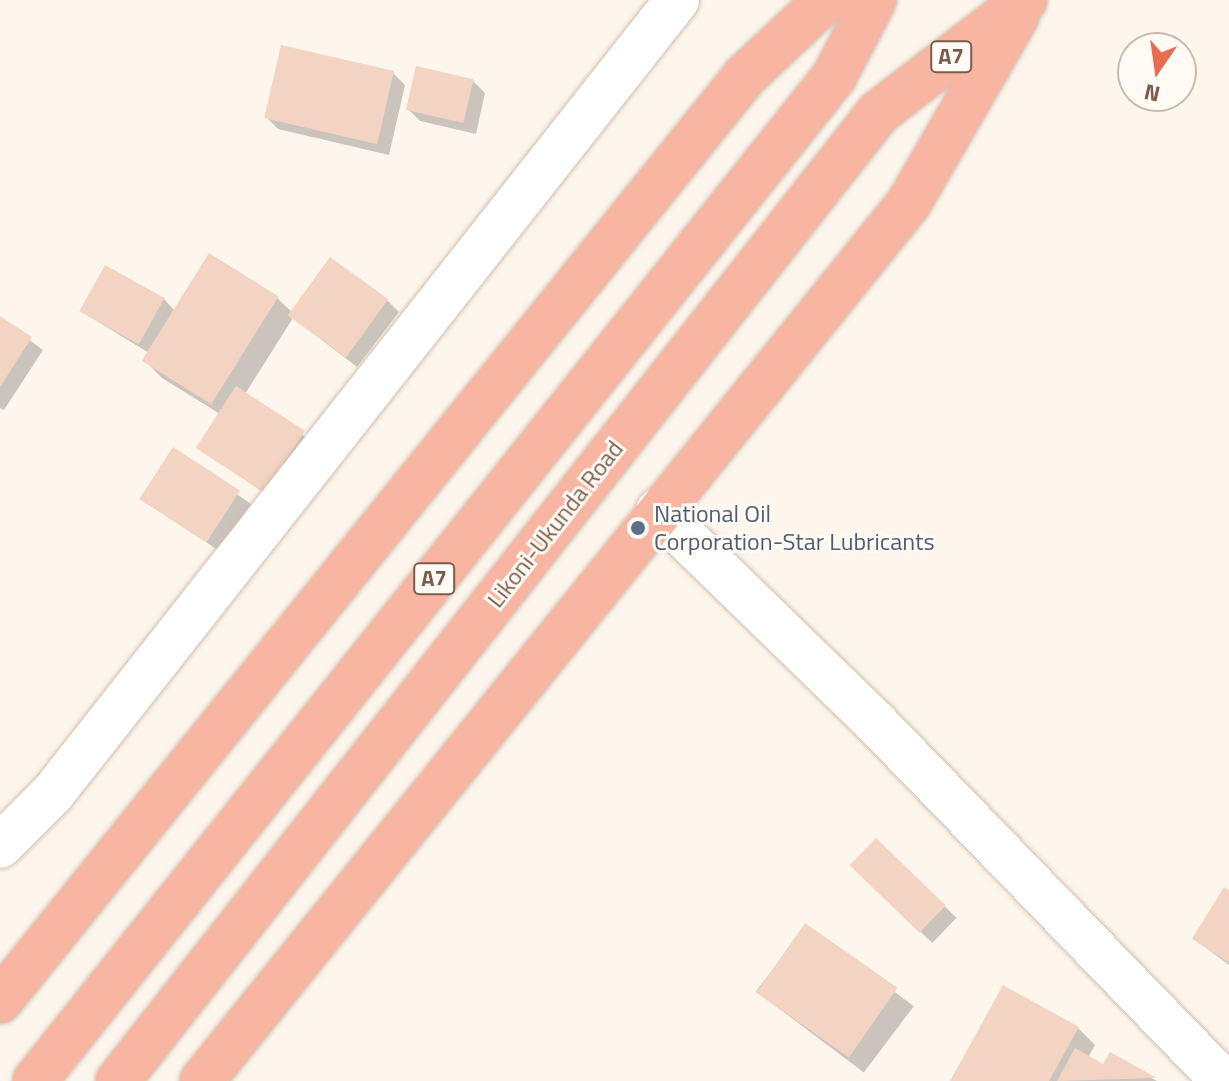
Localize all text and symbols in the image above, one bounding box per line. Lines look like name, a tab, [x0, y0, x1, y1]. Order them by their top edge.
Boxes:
north arrow	[1117, 32, 1197, 112]
road number: A7	[929, 39, 973, 75]
text: N	[1141, 75, 1163, 112]
street label: Likoni-Ukunda Road	[481, 435, 629, 613]
place label: National Oil Corporation-Star Lubricants	[654, 500, 935, 556]
marker: National Oil Corporation-Star Lubricants	[629, 519, 647, 537]
road number: A7	[412, 561, 456, 597]

